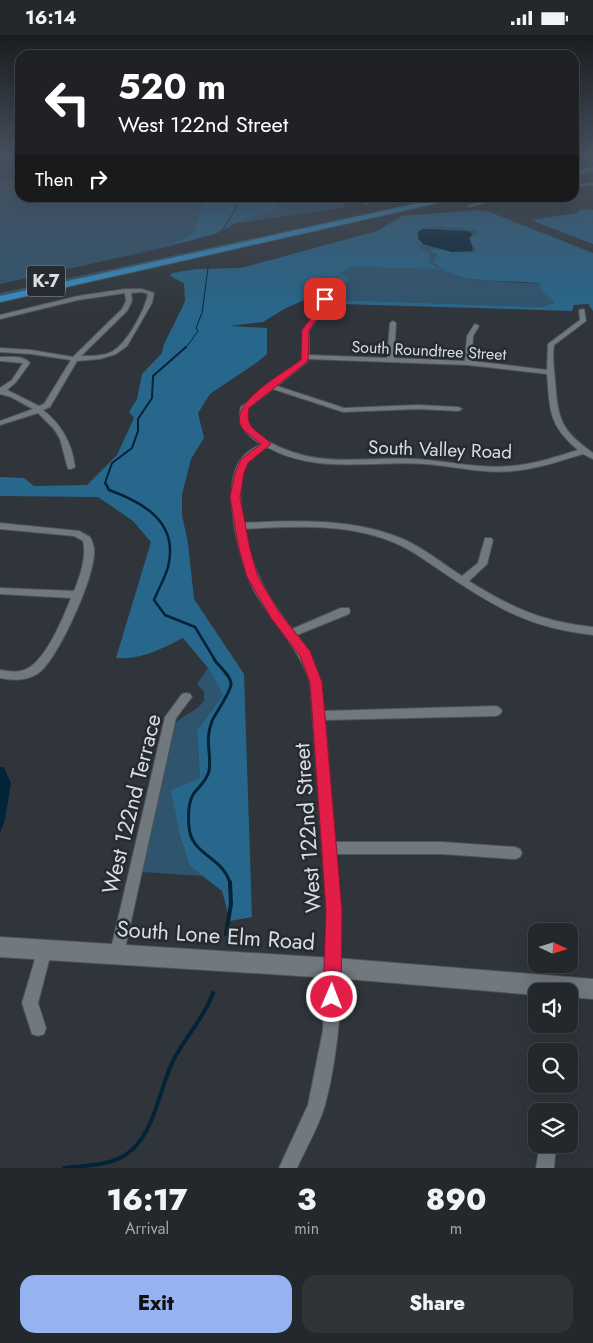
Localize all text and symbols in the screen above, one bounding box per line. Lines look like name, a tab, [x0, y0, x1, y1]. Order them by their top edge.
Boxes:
text: 16:14	[25, 4, 76, 31]
text: 520 m	[118, 62, 226, 112]
icon: left	[35, 70, 100, 135]
text: West 122nd Street	[118, 108, 288, 140]
icon: right	[84, 165, 112, 193]
text: Then	[35, 166, 74, 193]
road number: K-7	[27, 265, 65, 297]
pin	[304, 278, 346, 320]
icon: arrive	[311, 285, 339, 313]
street label: South Roundtree Street	[351, 335, 507, 366]
street label: South Valley Road	[368, 433, 512, 466]
street label: West 122nd Terrace	[93, 711, 169, 897]
street label: West 122nd Street	[285, 741, 329, 914]
street label: South Lone Elm Road	[116, 912, 316, 958]
north arrow	[528, 923, 578, 973]
map controls	[528, 923, 578, 1153]
position arrow	[305, 970, 357, 1022]
button: sound	[528, 983, 578, 1033]
button: search	[528, 1043, 578, 1093]
button: layers	[528, 1103, 578, 1153]
text: 16:17	[106, 1178, 188, 1221]
text: 3	[297, 1178, 316, 1221]
text: 890	[426, 1178, 487, 1221]
text: Arrival	[125, 1217, 169, 1240]
text: min	[294, 1217, 319, 1240]
text: m	[450, 1217, 462, 1240]
button: Exit	[20, 1275, 292, 1333]
button: Share	[302, 1275, 573, 1333]

